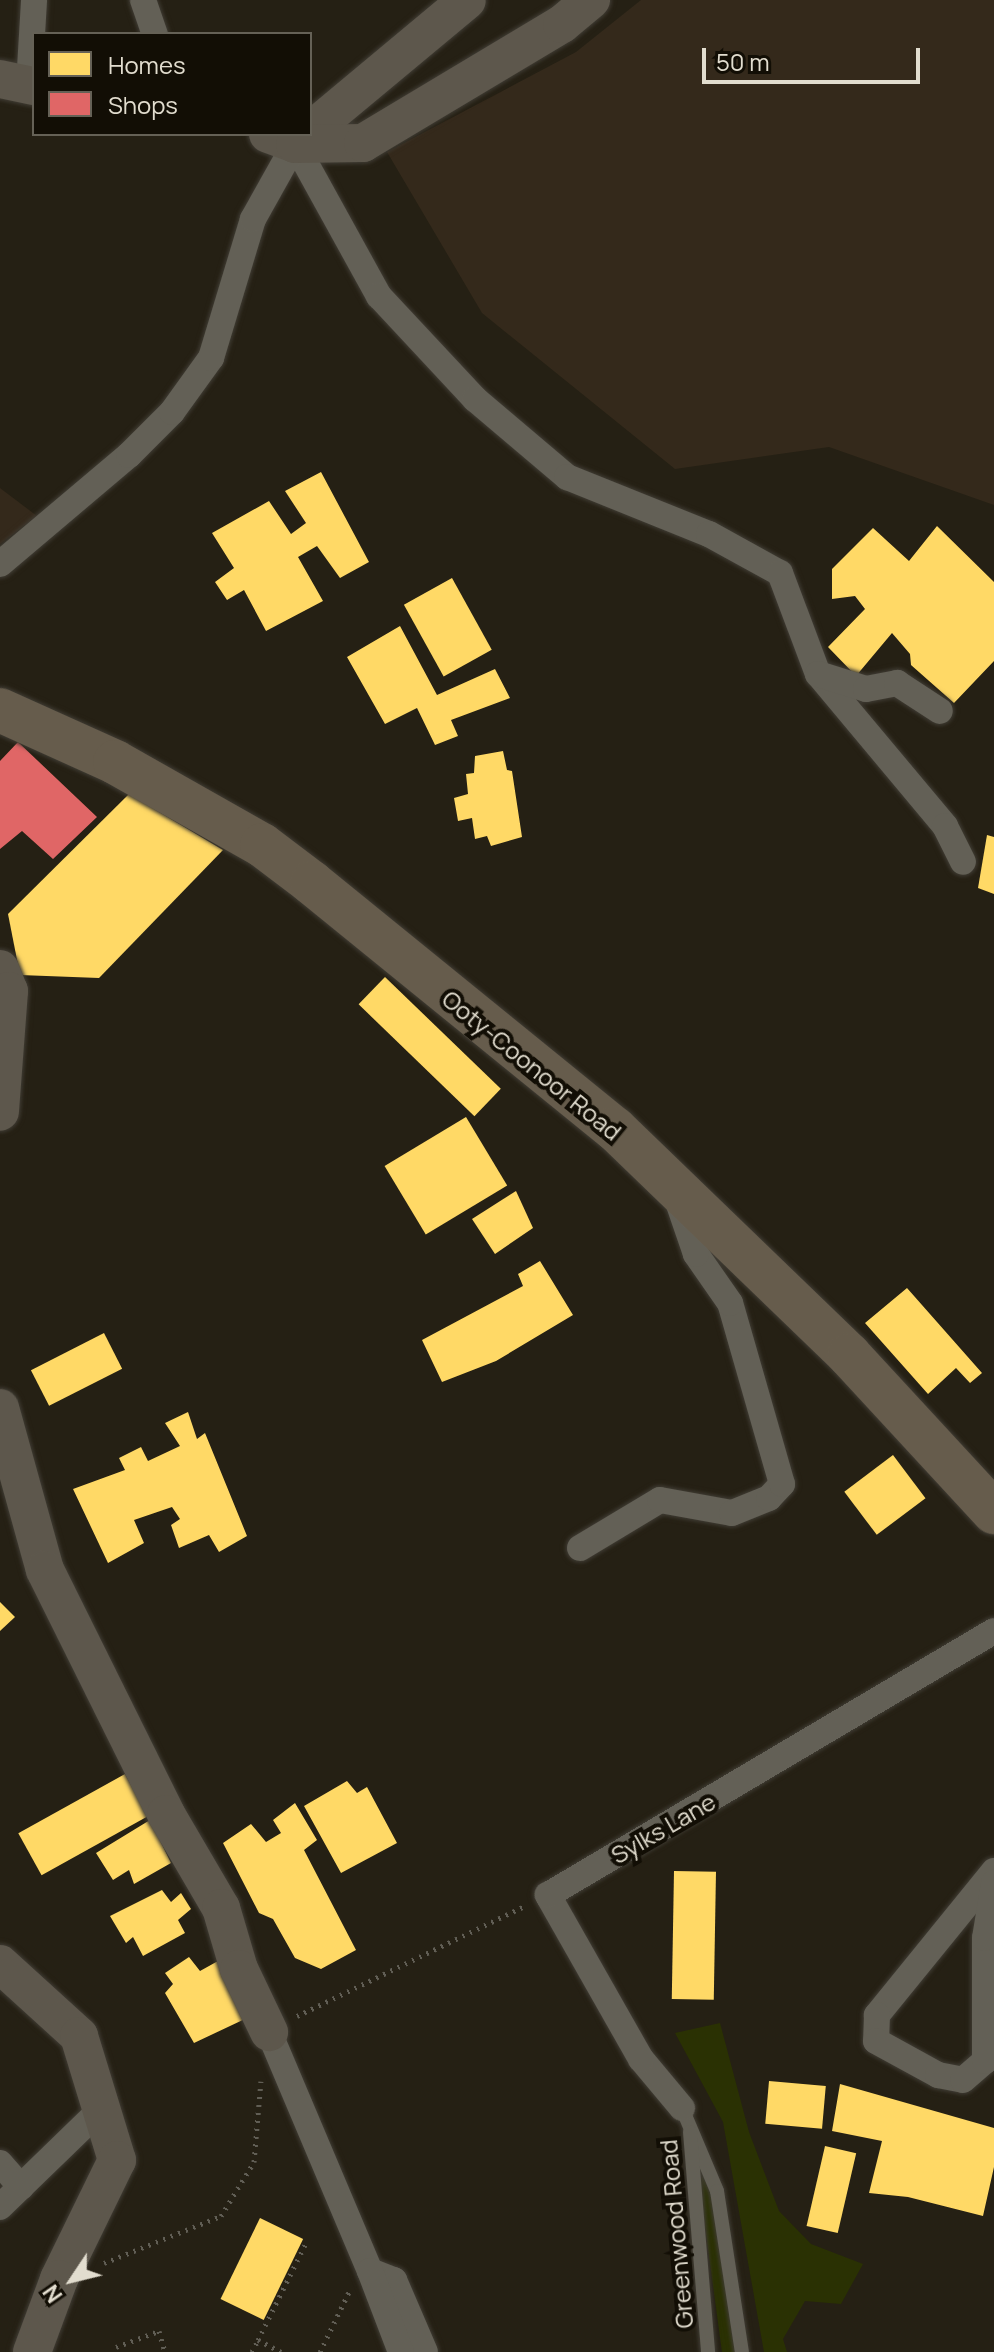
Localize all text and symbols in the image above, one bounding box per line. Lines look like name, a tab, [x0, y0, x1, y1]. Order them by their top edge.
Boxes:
legend	[32, 32, 312, 136]
scale bar	[706, 32, 924, 82]
text: 50 m	[716, 45, 770, 78]
text: Homes	[108, 48, 186, 81]
text: Shops	[108, 88, 178, 121]
street label: Ooty-Coonoor Road	[437, 984, 627, 1146]
street label: Sylks Lane	[606, 1787, 720, 1869]
street label: Greenwood Road	[653, 2138, 699, 2330]
north arrow	[32, 2240, 112, 2320]
text: N	[36, 2279, 69, 2309]

